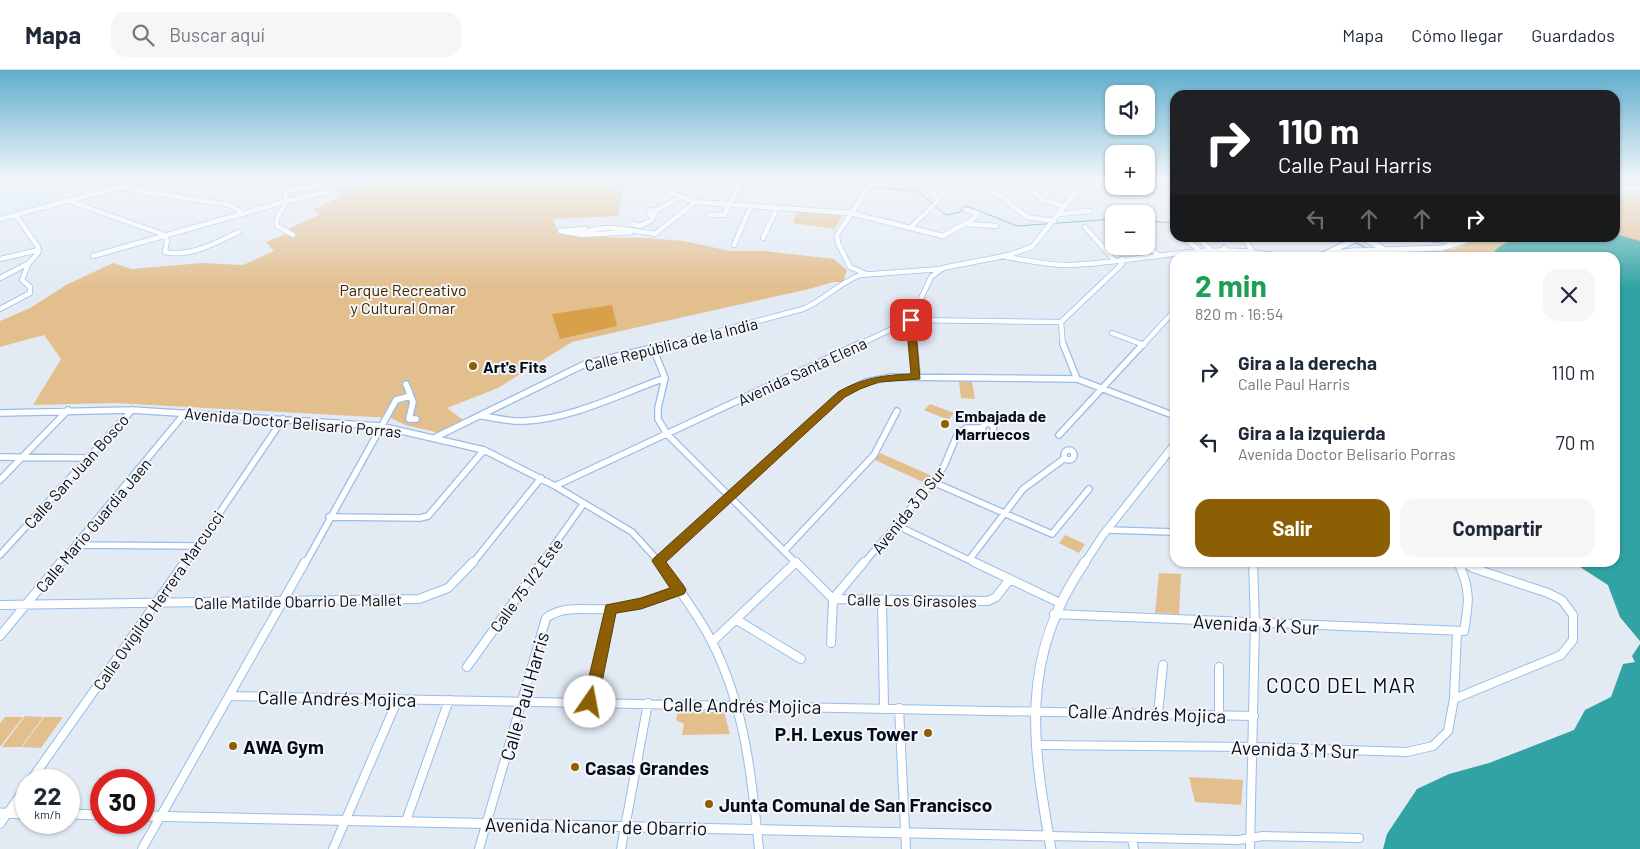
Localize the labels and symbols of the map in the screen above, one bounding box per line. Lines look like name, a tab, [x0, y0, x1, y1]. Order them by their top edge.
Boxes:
park label: Parque Recreativo y Cultural Omar	[339, 280, 467, 317]
pin	[890, 299, 932, 341]
street label: Calle República de la India	[582, 313, 760, 375]
street label: Avenida Santa Elena	[735, 333, 869, 409]
place label: Art's Fits	[483, 357, 547, 376]
marker: Art's Fits	[467, 360, 479, 372]
street label: Avenida Doctor Belisario Porras	[184, 403, 402, 441]
place label: Embajada de Marruecos	[955, 406, 1046, 443]
street label: Calle San Juan Bosco	[20, 410, 132, 532]
marker: Embajada de Marruecos	[939, 418, 951, 430]
street label: Calle Mario Guardia Jaen	[31, 454, 155, 596]
street label: Avenida 3 D Sur	[867, 463, 949, 557]
street label: Calle Ovigildo Herrera Marcucci	[89, 507, 227, 693]
street label: Calle 75 1/2 Este	[486, 534, 566, 636]
street label: Calle Los Girasoles	[847, 589, 977, 611]
street label: Calle Matilde Obarrio De Mallet	[194, 590, 402, 612]
street label: Avenida 3 K Sur	[1192, 609, 1320, 639]
street label: Calle Paul Harris	[495, 629, 553, 763]
district label: COCO DEL MAR	[1266, 672, 1416, 697]
position arrow	[563, 675, 615, 727]
street label: Calle Andrés Mojica	[258, 685, 416, 711]
street label: Calle Andrés Mojica	[663, 692, 821, 718]
street label: Calle Andrés Mojica	[1067, 699, 1227, 727]
place label: P.H. Lexus Tower	[775, 722, 919, 745]
marker: P.H. Lexus Tower	[922, 727, 934, 739]
place label: AWA Gym	[243, 735, 324, 758]
street label: Avenida 3 M Sur	[1231, 735, 1359, 763]
marker: AWA Gym	[227, 740, 239, 752]
place label: Casas Grandes	[585, 756, 709, 779]
marker: Casas Grandes	[569, 761, 581, 773]
speed limit sign: 30	[90, 769, 155, 834]
place label: Junta Comunal de San Francisco	[719, 793, 992, 816]
marker: Junta Comunal de San Francisco	[703, 798, 715, 810]
street label: Avenida Nicanor de Obarrio	[485, 813, 707, 839]

